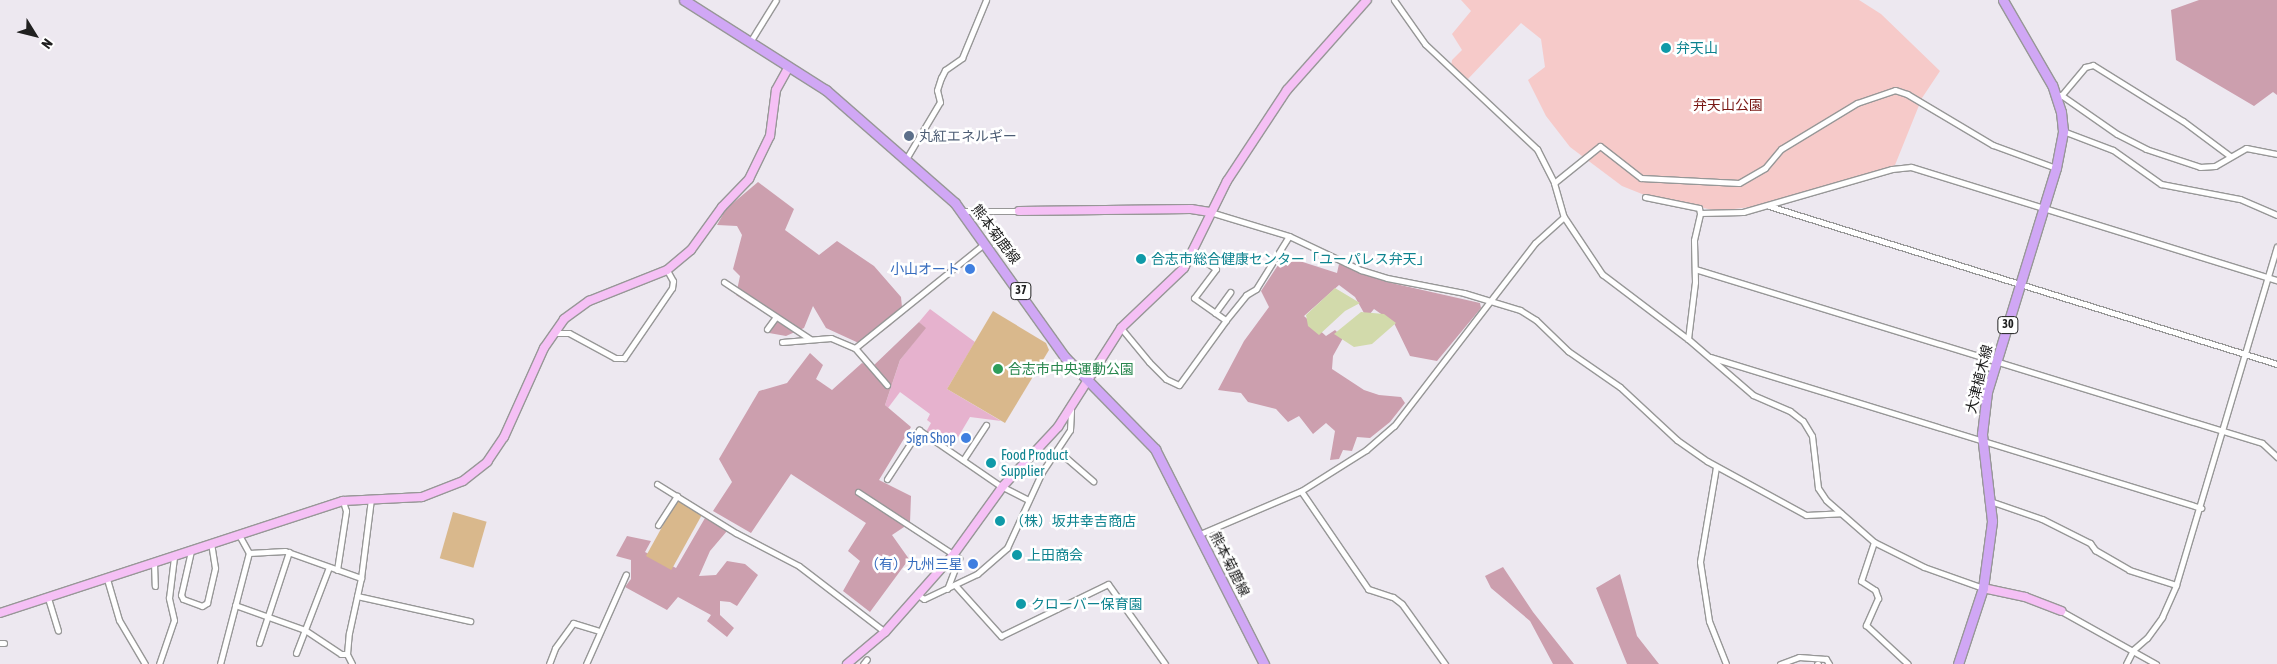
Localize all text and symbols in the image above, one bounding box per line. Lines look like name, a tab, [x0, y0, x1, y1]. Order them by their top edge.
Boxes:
north arrow	[10, 10, 60, 60]
text: N	[38, 36, 56, 52]
place label: 弁天山	[1676, 40, 1718, 56]
marker: 弁天山	[1660, 42, 1672, 54]
park label: 弁天山公園	[1693, 97, 1763, 113]
place label: 丸紅エネルギー	[919, 128, 1017, 144]
marker: 丸紅エネルギー	[903, 130, 915, 142]
street label: 熊本菊鹿線	[968, 201, 1024, 267]
place label: 合志市総合健康センター「ユーパレス弁天」	[1151, 251, 1431, 267]
marker: 合志市総合健康センター「ユーパレス弁天」	[1135, 253, 1147, 265]
place label: 小山オート	[890, 261, 960, 277]
marker: 小山オート	[964, 263, 976, 275]
road number: 37	[1010, 282, 1032, 300]
road number: 30	[1997, 316, 2019, 334]
street label: 大津植木線	[1962, 343, 1996, 415]
place label: 合志市中央運動公園	[1008, 361, 1134, 377]
marker: 合志市中央運動公園	[992, 363, 1004, 375]
place label: Sign Shop	[906, 430, 956, 446]
marker: Sign Shop	[960, 432, 972, 444]
place label: Food Product Supplier	[1001, 447, 1068, 480]
marker: Food Product Supplier	[985, 457, 997, 469]
place label: （株）坂井幸吉商店	[1010, 513, 1136, 529]
marker: （株）坂井幸吉商店	[994, 515, 1006, 527]
street label: 熊本菊鹿線	[1207, 529, 1253, 599]
place label: 上田商会	[1027, 547, 1083, 563]
marker: 上田商会	[1011, 549, 1023, 561]
place label: （有）九州三星	[865, 556, 963, 572]
marker: （有）九州三星	[967, 558, 979, 570]
place label: クローバー保育園	[1031, 596, 1143, 612]
marker: クローバー保育園	[1015, 598, 1027, 610]

